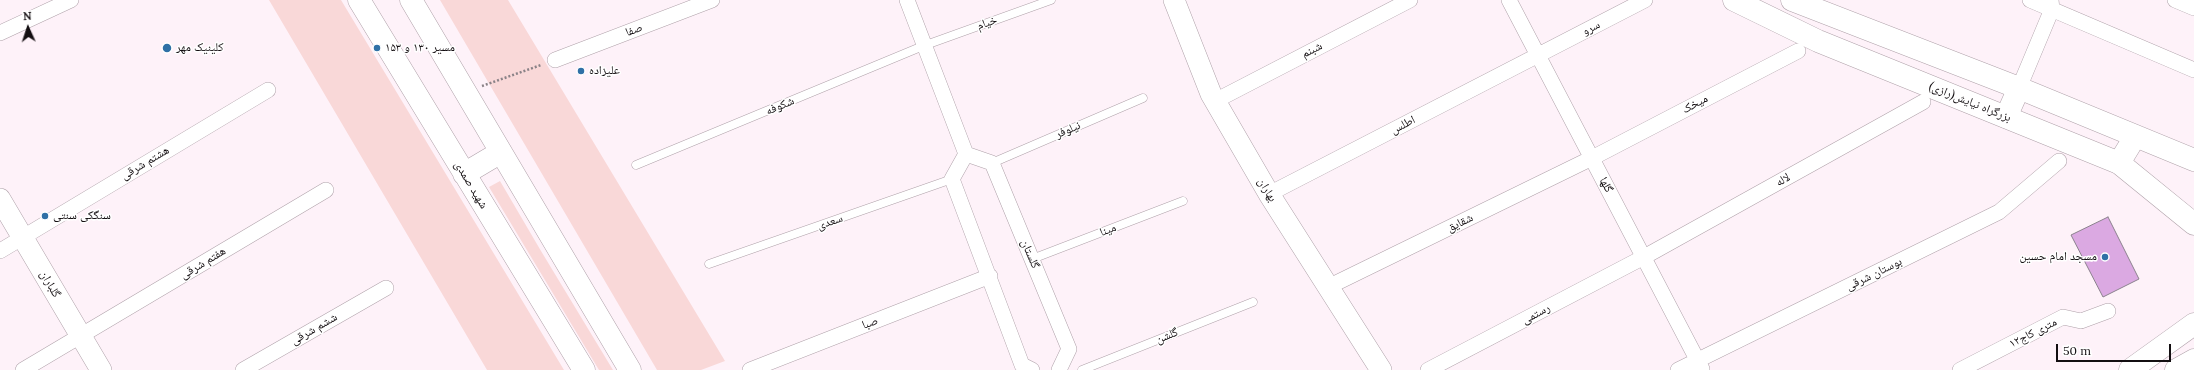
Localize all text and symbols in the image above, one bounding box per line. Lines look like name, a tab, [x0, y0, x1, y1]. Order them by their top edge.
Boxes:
north arrow	[8, 8, 48, 48]
text: N	[23, 9, 32, 23]
street label: خیام	[975, 13, 999, 33]
street label: سرو	[1580, 17, 1602, 39]
street label: صفا	[623, 20, 645, 40]
street label: شبنم	[1299, 39, 1325, 61]
place label: کلینیک مهر	[176, 41, 223, 55]
place label: مسیر ۱۳۰ و ۱۵۳	[385, 41, 455, 55]
marker: کلینیک مهر	[161, 42, 173, 54]
marker: مسیر ۱۳۰ و ۱۵۳	[372, 43, 382, 53]
place label: علیزاده	[589, 64, 620, 78]
marker: علیزاده	[576, 66, 586, 76]
street label: بزرگراه نیایش(رازی)	[1927, 79, 2013, 125]
street label: میخک	[1680, 91, 1710, 117]
street label: شکوفه	[764, 94, 796, 118]
street label: اطلس	[1388, 113, 1418, 137]
street label: نیلوفر	[1053, 118, 1083, 142]
street label: هشتم شرقی	[118, 143, 172, 183]
street label: شهید صمدی	[451, 159, 491, 211]
street label: لاله	[1773, 170, 1793, 190]
street label: بهاران	[1254, 175, 1280, 205]
street label: گلها	[1596, 175, 1616, 195]
place label: سنگکی سنتی	[53, 209, 111, 223]
marker: سنگکی سنتی	[40, 211, 50, 221]
street label: سعدی	[815, 211, 845, 233]
street label: شقایق	[1445, 211, 1475, 235]
street label: مینا	[1098, 220, 1118, 240]
street label: گلستان	[1017, 237, 1043, 271]
street label: هفتم شرقی	[178, 244, 228, 282]
place label: مسجد امام حسین	[2019, 250, 2097, 264]
marker: مسجد امام حسین	[2100, 252, 2110, 262]
street label: بوستان شرقی	[1844, 254, 1904, 294]
street label: گلباران	[37, 268, 63, 300]
street label: رستمی	[1519, 301, 1553, 327]
street label: ششم شرقی	[288, 310, 340, 348]
street label: صبا	[860, 313, 880, 333]
street label: ۱۲متری کاج	[2007, 315, 2059, 351]
street label: گلشن	[1154, 325, 1180, 347]
scale bar	[2058, 336, 2173, 362]
text: 50 m	[2063, 343, 2091, 358]

